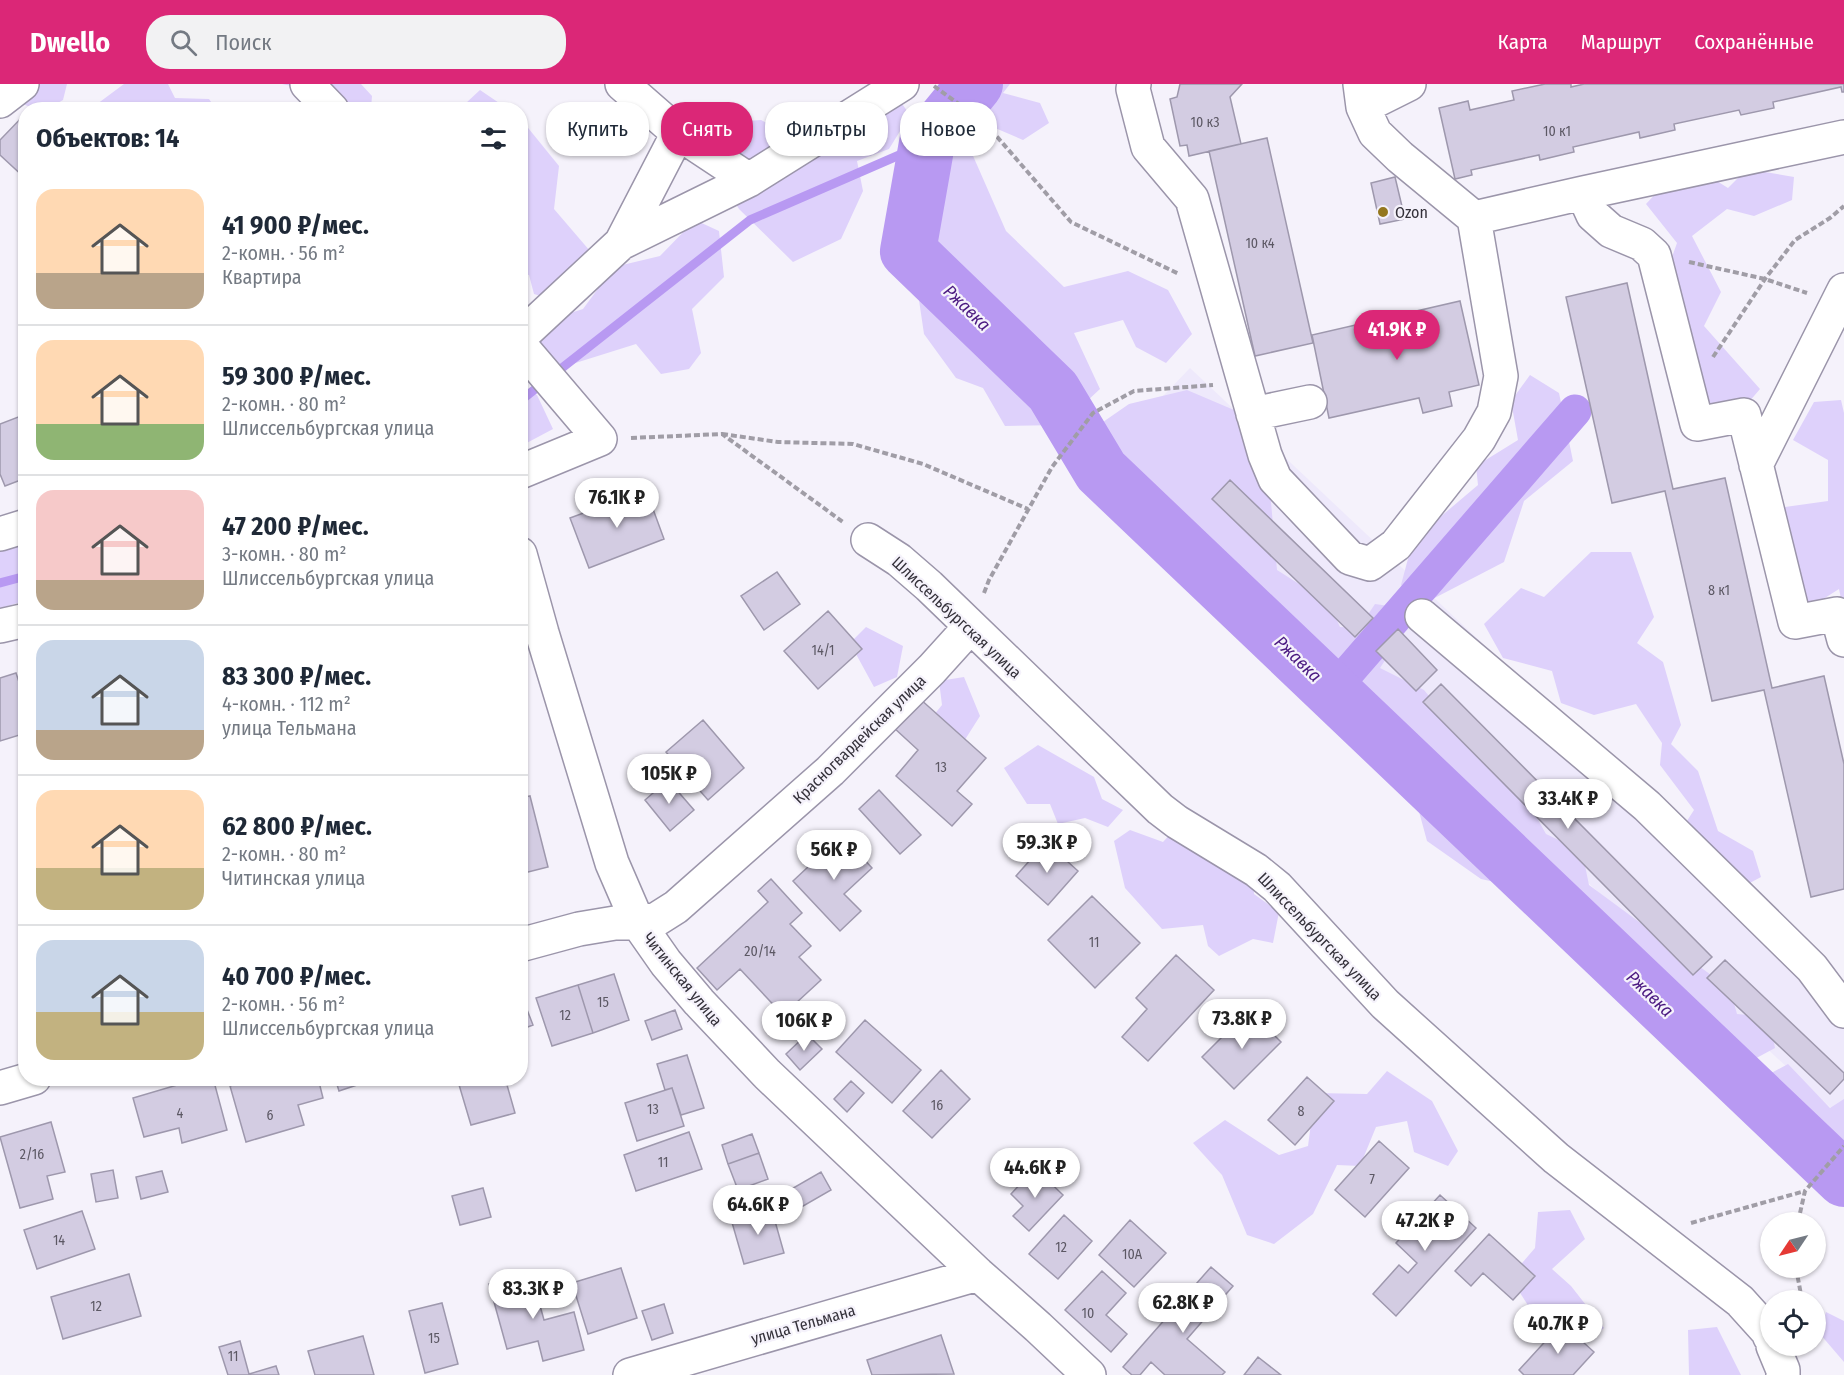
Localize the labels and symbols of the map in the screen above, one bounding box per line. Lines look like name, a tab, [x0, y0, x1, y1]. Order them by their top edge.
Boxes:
house number: 10 к3	[1191, 114, 1219, 131]
house number: 10 к1	[1543, 123, 1571, 140]
place label: Ozon	[1395, 203, 1428, 222]
marker: Ozon	[1376, 205, 1390, 219]
house number: 10 к4	[1245, 235, 1275, 252]
water label: Ржавка	[939, 280, 995, 336]
pin: 41.9K ₽	[1342, 310, 1452, 361]
pin: 76.1K ₽	[562, 478, 672, 529]
street label: Шлиссельбургская улица	[888, 552, 1025, 682]
house number: 8 к1	[1708, 582, 1730, 599]
water label: Ржавка	[1270, 631, 1326, 687]
house number: 14/1	[811, 642, 835, 659]
street label: Красногвардейская улица	[789, 671, 930, 808]
pin: 105K ₽	[620, 754, 718, 805]
house number: 13	[935, 759, 947, 776]
pin: 33.4K ₽	[1513, 779, 1623, 830]
pin: 59.3K ₽	[992, 823, 1102, 874]
pin: 56K ₽	[792, 830, 876, 881]
street label: Шлиссельбургская улица	[1254, 869, 1386, 1004]
street label: Читинская улица	[639, 929, 726, 1030]
house number: 11	[1089, 934, 1099, 951]
house number: 20/14	[744, 943, 776, 960]
water label: Ржавка	[1622, 966, 1678, 1022]
house number: 15	[597, 994, 609, 1011]
pin: 73.8K ₽	[1187, 999, 1297, 1050]
pin: 106K ₽	[755, 1001, 853, 1052]
house number: 12	[559, 1007, 571, 1024]
house number: 16	[931, 1097, 943, 1114]
house number: 13	[647, 1101, 659, 1118]
house number: 8	[1298, 1103, 1305, 1120]
house number: 4	[177, 1105, 184, 1122]
house number: 6	[267, 1107, 274, 1124]
house number: 2/16	[20, 1146, 44, 1163]
pin: 44.6K ₽	[980, 1148, 1090, 1199]
house number: 11	[658, 1154, 668, 1171]
house number: 7	[1369, 1171, 1375, 1188]
pin: 64.6K ₽	[703, 1185, 813, 1236]
pin: 47.2K ₽	[1370, 1201, 1480, 1252]
north arrow	[1760, 1212, 1826, 1278]
house number: 14	[53, 1232, 65, 1249]
house number: 12	[1055, 1239, 1067, 1256]
house number: 10А	[1122, 1246, 1143, 1263]
pin: 83.3K ₽	[478, 1269, 588, 1320]
pin: 62.8K ₽	[1128, 1283, 1238, 1334]
house number: 12	[90, 1298, 102, 1315]
street label: улица Тельмана	[749, 1300, 858, 1348]
pin: 40.7K ₽	[1503, 1304, 1613, 1355]
house number: 10	[1082, 1305, 1094, 1322]
house number: 15	[428, 1330, 440, 1347]
house number: 11	[228, 1348, 238, 1365]

